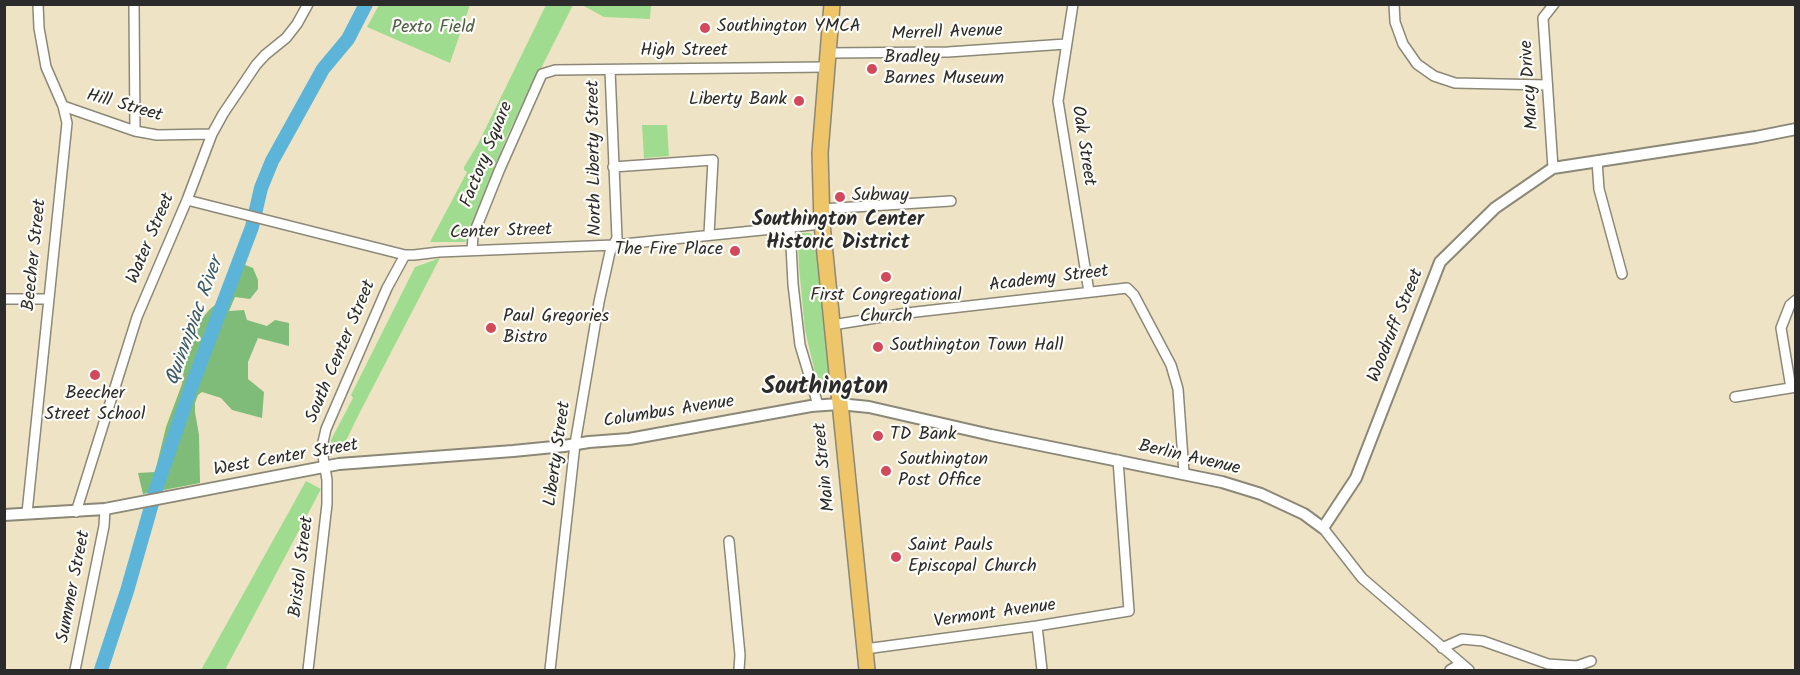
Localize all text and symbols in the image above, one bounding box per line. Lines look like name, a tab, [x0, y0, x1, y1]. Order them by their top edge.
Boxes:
place label: Southington YMCA	[717, 17, 861, 39]
park label: Pexto Field	[391, 18, 475, 40]
marker: Southington YMCA	[698, 21, 712, 35]
street label: Merrell Avenue	[891, 21, 1003, 47]
street label: Marcy Drive	[1517, 39, 1545, 131]
street label: High Street	[640, 41, 728, 63]
place label: Bradley Barnes Museum	[884, 48, 1004, 90]
marker: Bradley Barnes Museum	[865, 62, 879, 76]
street label: North Liberty Street	[584, 80, 608, 236]
street label: Hill Street	[84, 86, 164, 128]
place label: Liberty Bank	[689, 90, 787, 112]
marker: Liberty Bank	[792, 94, 806, 108]
street label: Factory Square	[457, 99, 519, 211]
street label: Oak Street	[1065, 104, 1099, 188]
place label: Subway	[852, 186, 909, 208]
street label: Water Street	[123, 190, 181, 288]
marker: Subway	[833, 190, 847, 204]
street label: Beecher Street	[19, 198, 53, 312]
district label: Southington Center Historic District	[752, 210, 924, 257]
street label: Center Street	[449, 220, 553, 246]
place label: The Fire Place	[615, 240, 723, 262]
marker: The Fire Place	[728, 244, 742, 258]
water label: Quinnipiac River	[162, 255, 230, 389]
street label: Academy Street	[988, 262, 1110, 298]
street label: Woodruff Street	[1364, 266, 1430, 386]
marker: First Congregational Church	[879, 270, 893, 284]
street label: South Center Street	[302, 278, 382, 426]
place label: First Congregational Church	[810, 286, 962, 328]
place label: Paul Gregories Bistro	[503, 307, 609, 350]
marker: Paul Gregories Bistro	[484, 321, 498, 335]
place label: Southington Town Hall	[890, 336, 1063, 358]
marker: Southington Town Hall	[871, 340, 885, 354]
marker: Beecher Street School	[88, 368, 102, 382]
district label: Southington	[762, 375, 888, 403]
place label: Beecher Street School	[45, 384, 145, 426]
street label: Columbus Avenue	[602, 392, 736, 434]
street label: Liberty Street	[541, 400, 577, 508]
street label: Main Street	[811, 421, 841, 513]
place label: TD Bank	[890, 425, 956, 447]
marker: TD Bank	[871, 429, 885, 443]
street label: West Center Street	[212, 436, 360, 482]
street label: Berlin Avenue	[1136, 437, 1242, 481]
place label: Southington Post Office	[898, 450, 988, 492]
marker: Southington Post Office	[879, 464, 893, 478]
street label: Bristol Street	[286, 515, 320, 619]
street label: Summer Street	[54, 529, 96, 645]
place label: Saint Pauls Episcopal Church	[908, 536, 1037, 578]
marker: Saint Pauls Episcopal Church	[889, 550, 903, 564]
street label: Vermont Avenue	[933, 596, 1057, 634]

